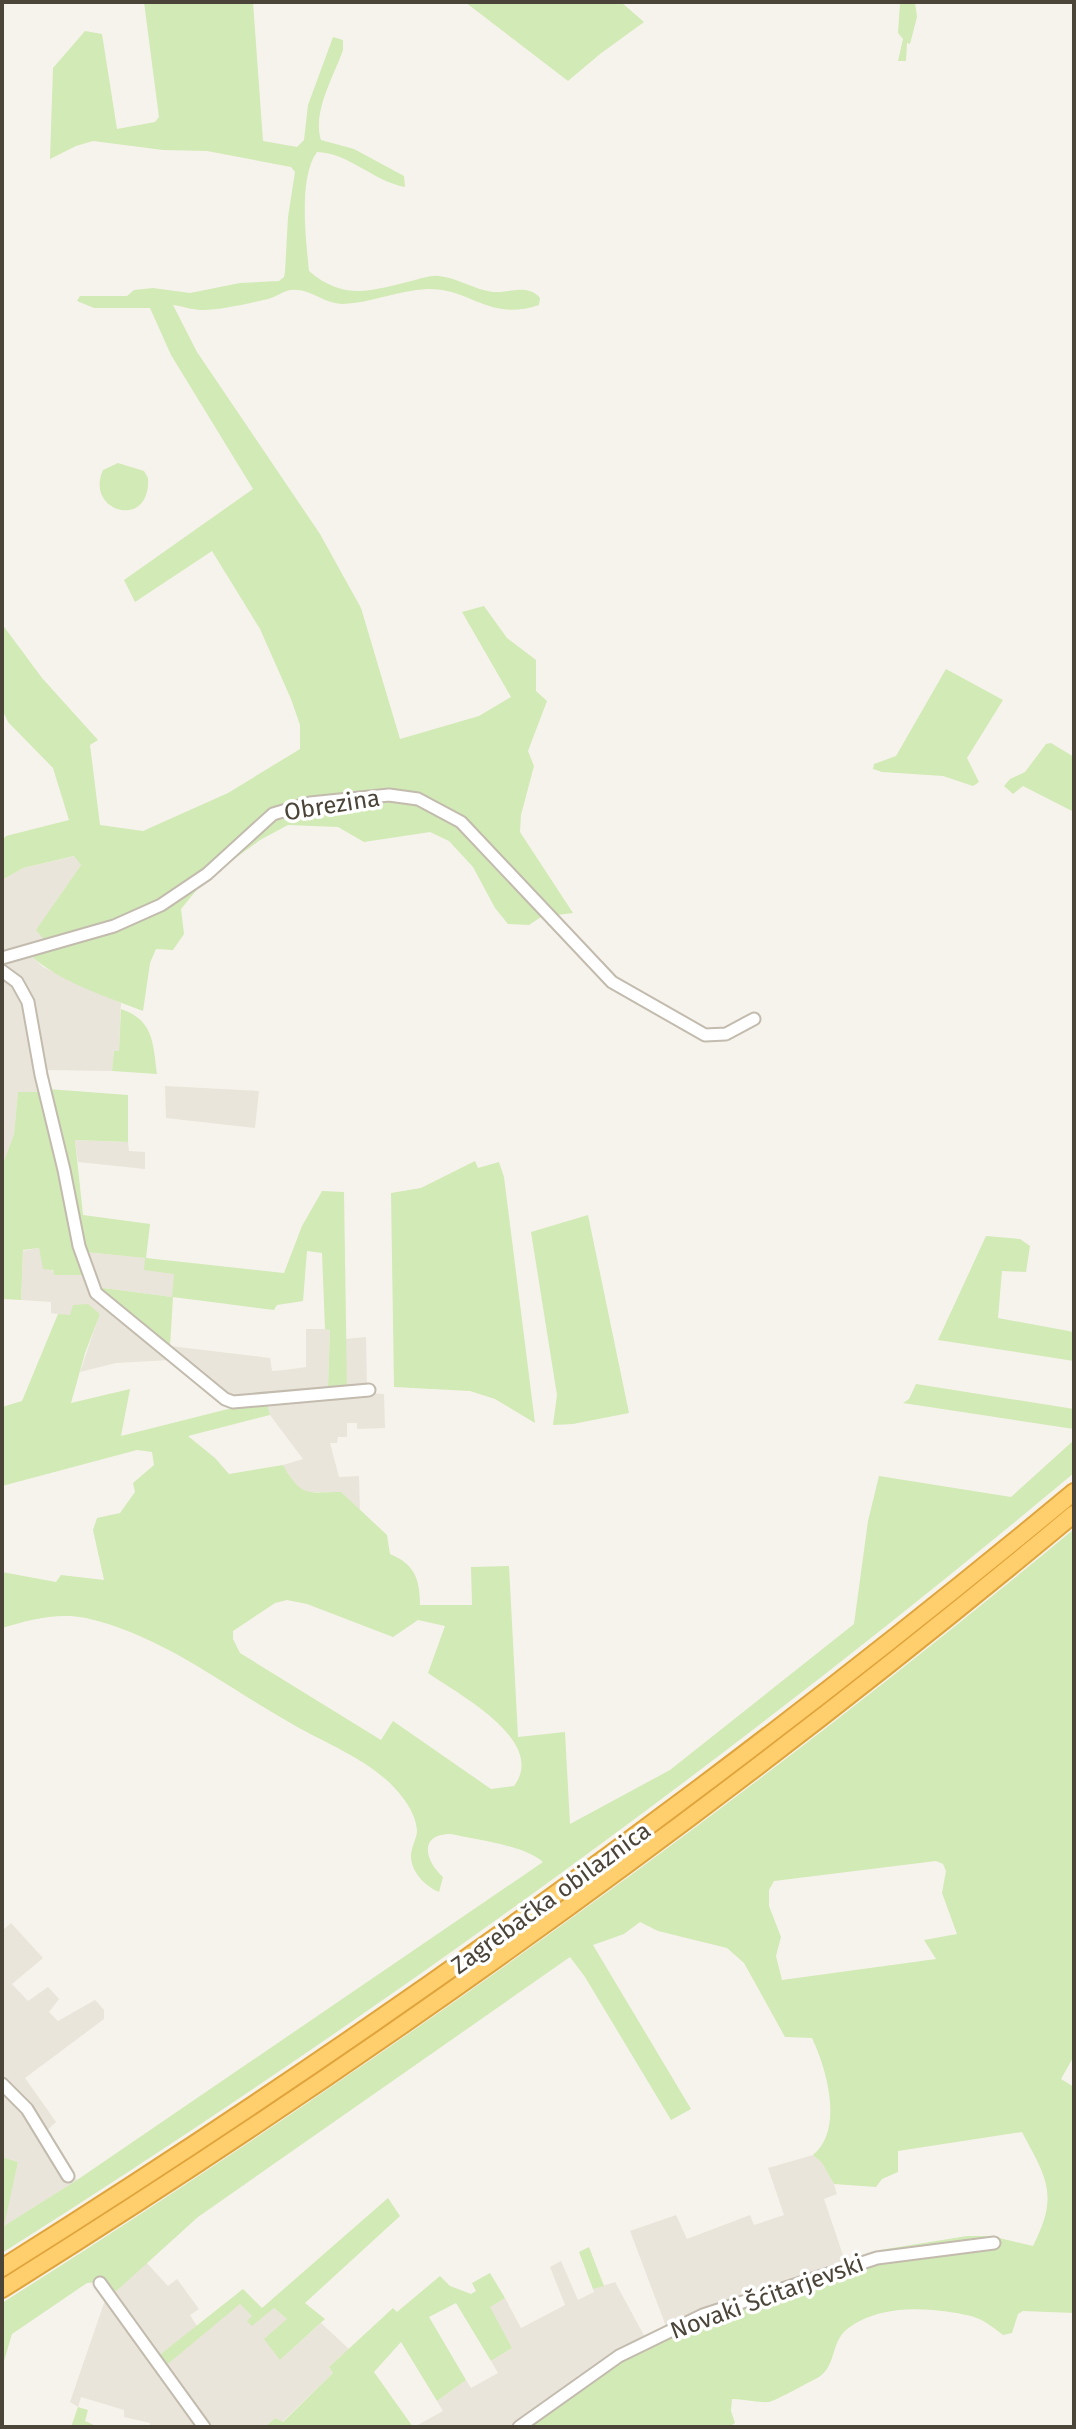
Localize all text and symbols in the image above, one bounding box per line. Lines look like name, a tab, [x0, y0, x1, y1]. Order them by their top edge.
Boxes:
street label: Obrezina	[282, 784, 382, 826]
street label: Zagrebačka obilaznica	[446, 1816, 656, 1980]
street label: Novaki Šćitarjevski	[666, 2248, 868, 2345]

